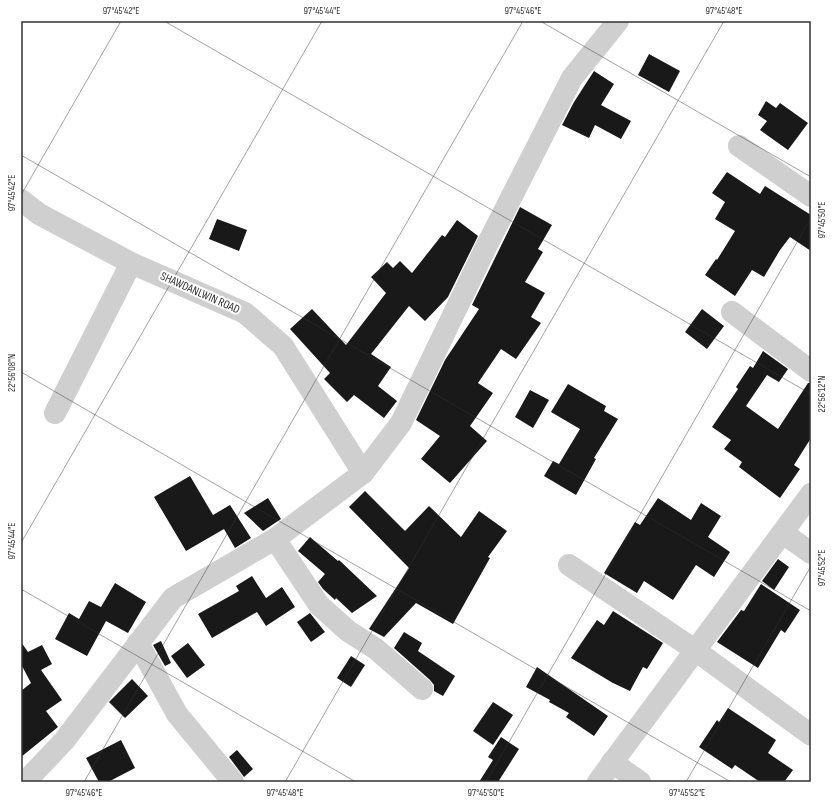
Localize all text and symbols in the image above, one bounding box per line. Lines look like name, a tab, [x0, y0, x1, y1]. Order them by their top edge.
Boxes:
text: 97°45'42"E	[103, 5, 139, 17]
text: 97°45'44"E	[304, 5, 340, 17]
text: 97°45'46"E	[505, 5, 541, 17]
text: 97°45'48"E	[706, 5, 742, 17]
text: 97°45'42"E	[6, 175, 18, 211]
text: 97°45'50"E	[816, 202, 828, 238]
street label: SHAWDANLWIN ROAD	[158, 269, 242, 317]
text: 22°56'08"N	[6, 354, 18, 392]
text: 22°56'12"N	[816, 376, 828, 412]
text: 97°45'44"E	[6, 523, 18, 559]
text: 97°45'52"E	[816, 550, 828, 586]
text: 97°45'46"E	[66, 787, 102, 799]
text: 97°45'48"E	[267, 787, 303, 799]
text: 97°45'50"E	[468, 787, 504, 799]
text: 97°45'52"E	[669, 787, 705, 799]

